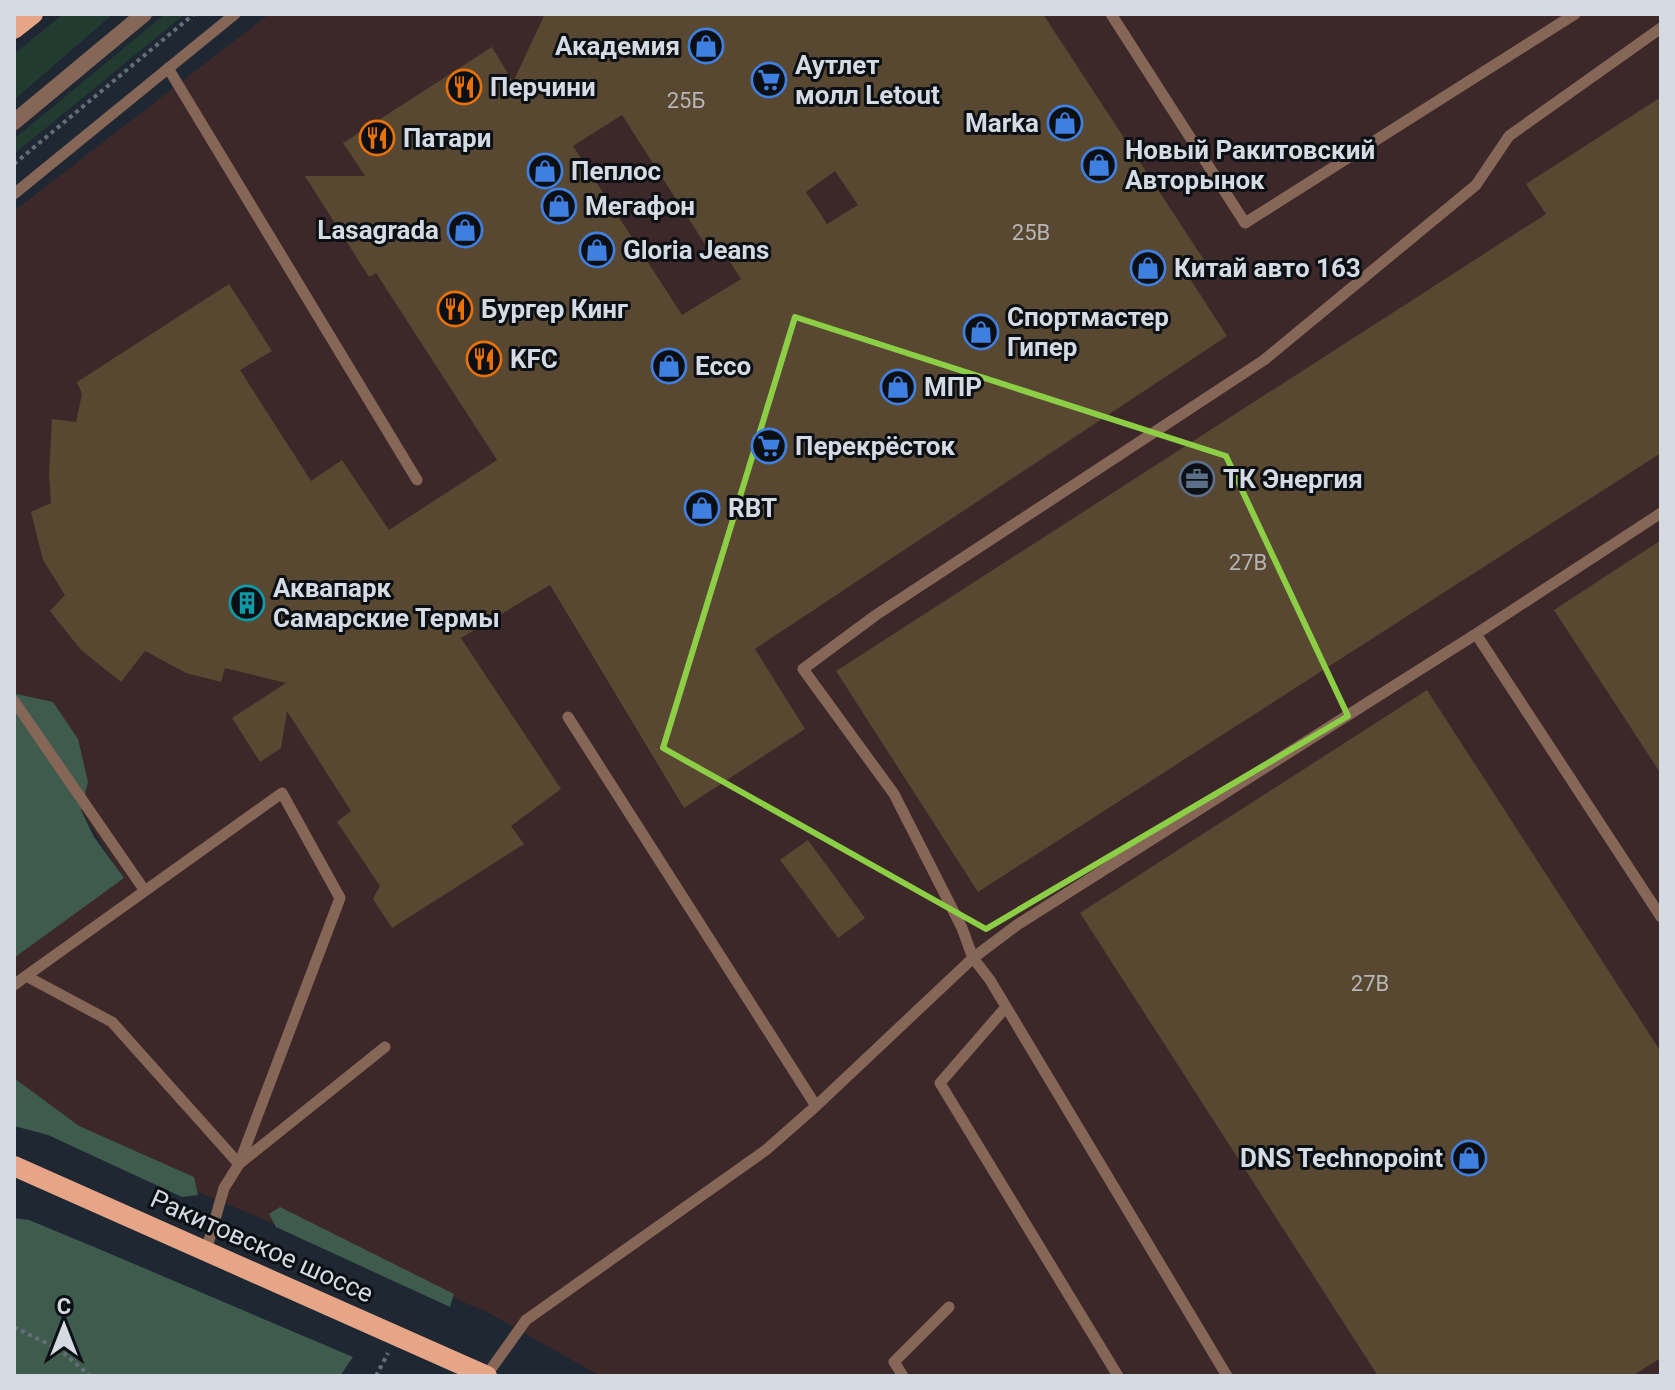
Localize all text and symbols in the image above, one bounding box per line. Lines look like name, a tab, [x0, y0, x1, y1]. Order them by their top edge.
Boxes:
shop icon: Академия	[687, 27, 725, 65]
place label: Академия	[555, 31, 680, 61]
place label: Аутлет молл Letout	[795, 50, 940, 110]
supermarket icon: Аутлет молл Letout	[750, 61, 788, 99]
restaurant icon: Перчини	[445, 68, 483, 106]
place label: Перчини	[490, 72, 596, 102]
house number: 25Б	[667, 88, 705, 113]
shop icon: Marka	[1046, 104, 1084, 142]
place label: Marka	[965, 108, 1039, 138]
restaurant icon: Патари	[358, 119, 396, 157]
place label: Патари	[403, 123, 491, 153]
place label: Новый Ракитовский Авторынок	[1125, 135, 1375, 195]
shop icon: Новый Ракитовский Авторынок	[1080, 146, 1118, 184]
shop icon: Пеплос	[526, 152, 564, 190]
place label: Пеплос	[571, 156, 661, 186]
shop icon: Мегафон	[540, 187, 578, 225]
place label: Мегафон	[585, 191, 695, 221]
shop icon: Lasagrada	[446, 211, 484, 249]
place label: Lasagrada	[317, 215, 439, 245]
house number: 25В	[1012, 220, 1050, 245]
shop icon: Gloria Jeans	[578, 231, 616, 269]
place label: Gloria Jeans	[623, 235, 769, 265]
shop icon: Китай авто 163	[1129, 249, 1167, 287]
place label: Китай авто 163	[1174, 253, 1361, 283]
restaurant icon: Бургер Кинг	[436, 290, 474, 328]
place label: Бургер Кинг	[481, 294, 628, 324]
place label: Спортмастер Гипер	[1007, 302, 1169, 362]
shop icon: Спортмастер Гипер	[962, 313, 1000, 351]
restaurant icon: KFC	[465, 340, 503, 378]
place label: KFC	[510, 344, 558, 374]
shop icon: Ecco	[650, 347, 688, 385]
place label: Ecco	[695, 351, 751, 381]
shop icon: МПР	[879, 368, 917, 406]
place label: МПР	[924, 372, 982, 402]
supermarket icon: Перекрёсток	[750, 427, 788, 465]
place label: Перекрёсток	[795, 431, 955, 461]
office icon: ТК Энергия	[1178, 460, 1216, 498]
place label: ТК Энергия	[1223, 464, 1363, 494]
shop icon: RBT	[683, 489, 721, 527]
place label: RBT	[728, 493, 777, 523]
house number: 27В	[1229, 550, 1267, 575]
place label: Аквапарк Самарские Термы	[273, 573, 500, 633]
building icon: Аквапарк Самарские Термы	[228, 584, 266, 622]
house number: 27В	[1351, 971, 1389, 996]
shop icon: DNS Technopoint	[1450, 1139, 1488, 1177]
place label: DNS Technopoint	[1240, 1143, 1443, 1173]
street label: Ракитовское шоссе	[146, 1183, 378, 1309]
north arrow	[24, 1286, 104, 1366]
text: С	[57, 1294, 71, 1319]

